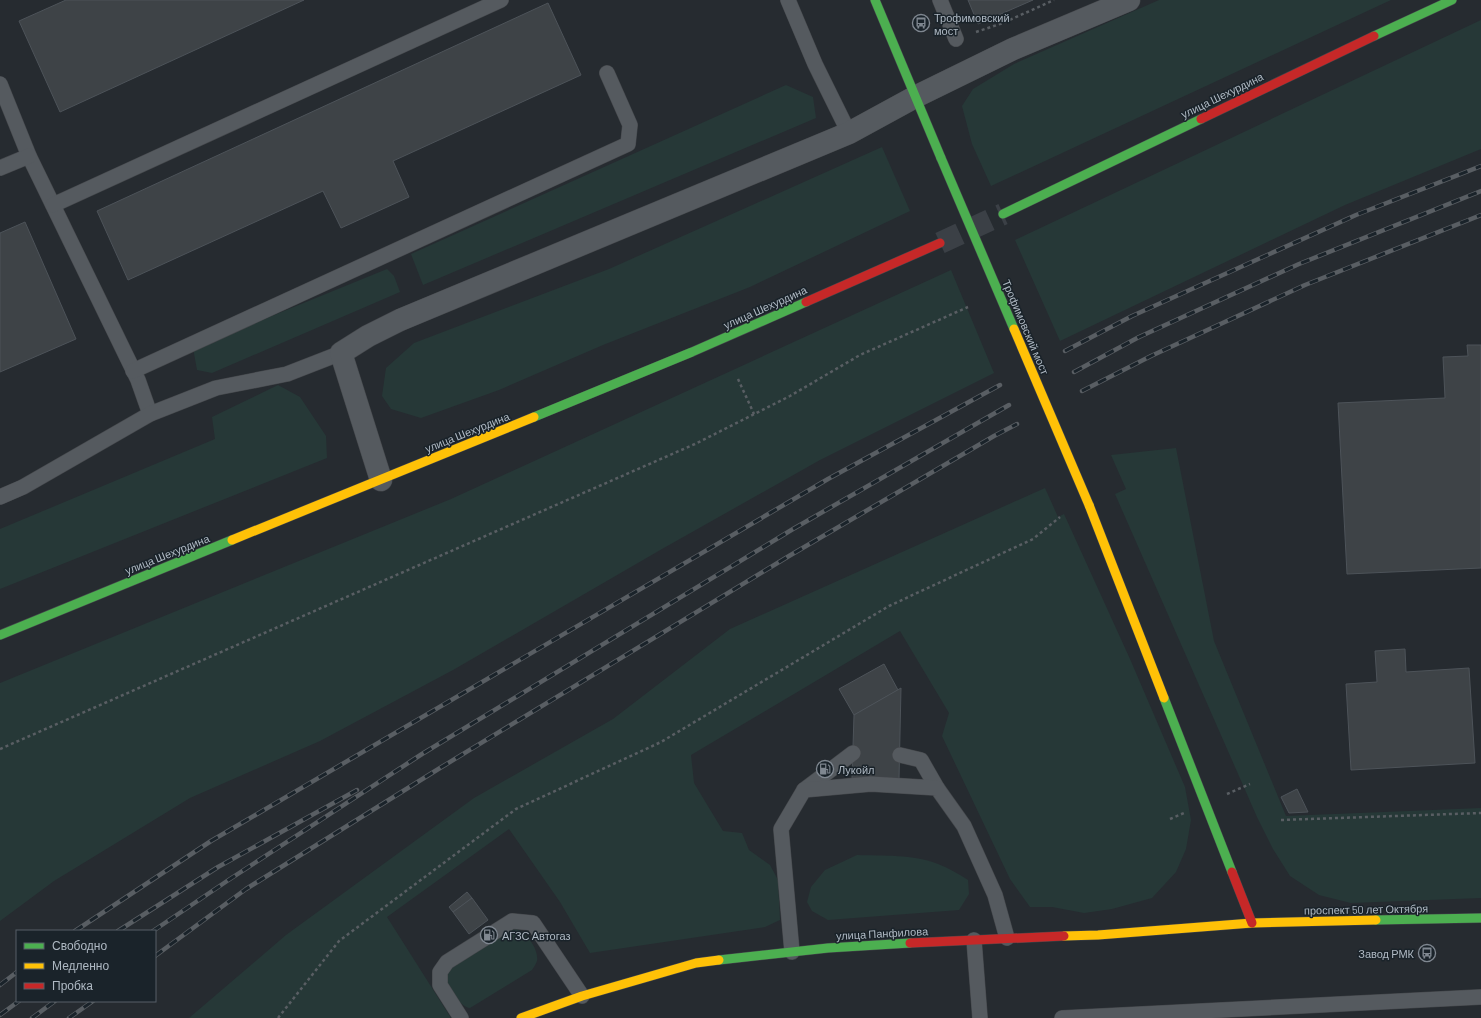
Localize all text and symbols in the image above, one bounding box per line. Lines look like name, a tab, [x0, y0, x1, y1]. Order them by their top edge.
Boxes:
place label: Трофимовский мост	[934, 11, 1010, 37]
bus stop icon: Трофимовский мост	[911, 13, 931, 33]
street label: улица Шехурдина	[1179, 69, 1266, 121]
street label: Трофимовский мост	[1000, 278, 1052, 376]
street label: улица Шехурдина	[721, 282, 810, 331]
street label: улица Шехурдина	[423, 409, 512, 455]
street label: улица Шехурдина	[123, 531, 212, 577]
fuel station icon: Лукойл	[815, 759, 835, 779]
place label: Лукойл	[838, 763, 874, 776]
street label: проспект 50 лет Октября	[1304, 901, 1428, 917]
street label: улица Панфилова	[836, 924, 929, 942]
fuel station icon: АГЗС Автогаз	[479, 925, 499, 945]
place label: АГЗС Автогаз	[502, 929, 571, 942]
legend	[16, 930, 156, 1002]
text: Свободно	[52, 938, 107, 953]
bus stop icon: Завод РМК	[1417, 943, 1437, 963]
place label: Завод РМК	[1358, 947, 1415, 960]
text: Медленно	[52, 958, 109, 973]
text: Пробка	[52, 978, 93, 993]

